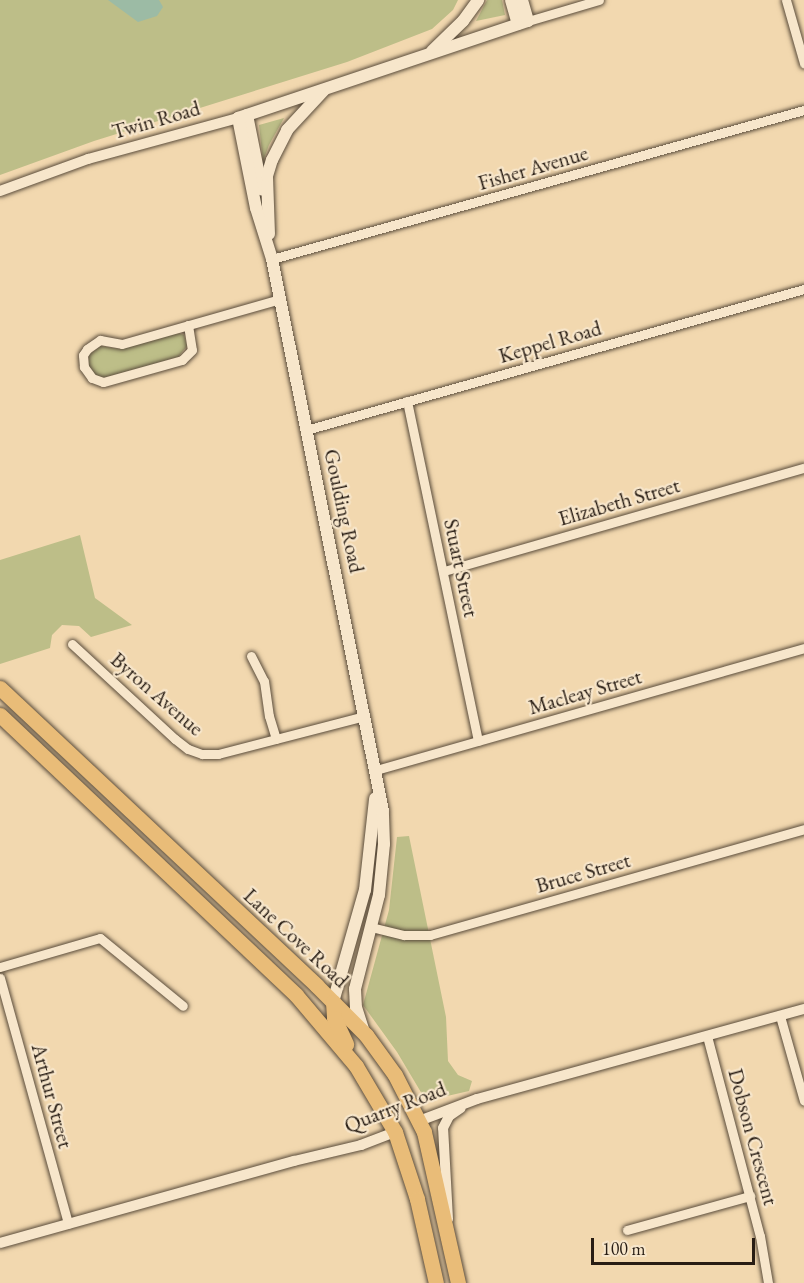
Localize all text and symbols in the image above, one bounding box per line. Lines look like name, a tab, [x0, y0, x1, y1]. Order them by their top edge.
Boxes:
street label: Twin Road	[109, 95, 203, 145]
street label: Fisher Avenue	[475, 140, 591, 196]
street label: Keppel Road	[496, 315, 604, 369]
street label: Goulding Road	[319, 447, 369, 575]
street label: Elizabeth Street	[555, 473, 683, 531]
street label: Stuart Street	[438, 517, 484, 619]
street label: Byron Avenue	[106, 647, 208, 741]
street label: Macleay Street	[526, 664, 644, 720]
street label: Bruce Street	[533, 848, 633, 898]
street label: Lane Cove Road	[238, 883, 354, 993]
street label: Arthur Street	[26, 1041, 78, 1151]
street label: Dobson Crescent	[723, 1066, 783, 1208]
street label: Quarry Road	[341, 1076, 449, 1138]
scale bar	[594, 1226, 758, 1264]
text: 100 m	[602, 1237, 646, 1260]

